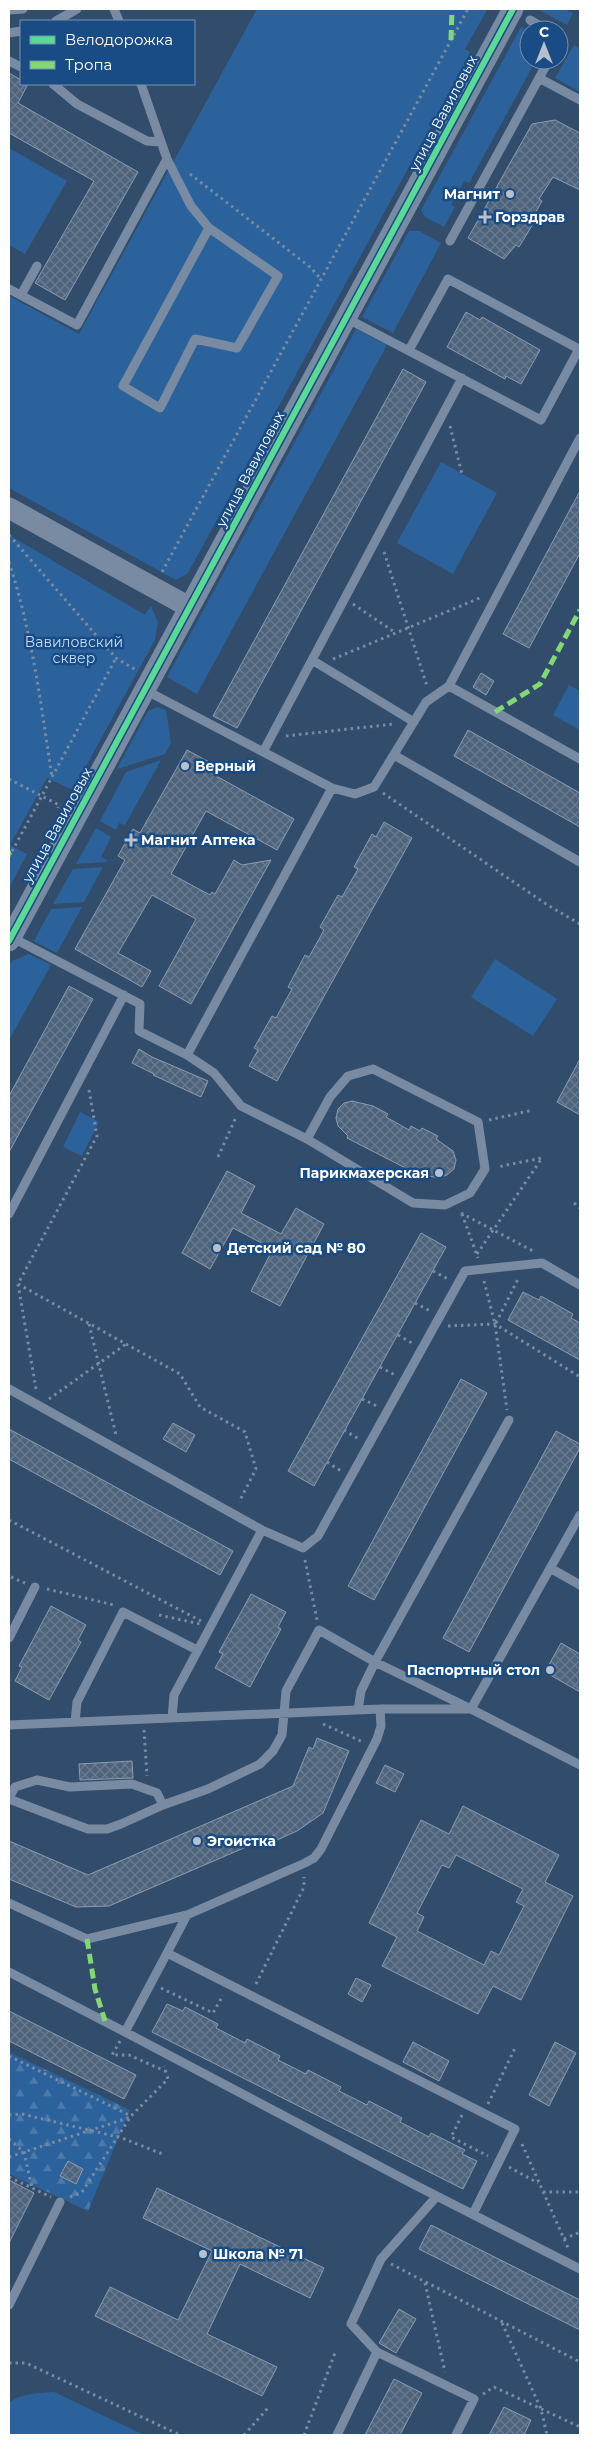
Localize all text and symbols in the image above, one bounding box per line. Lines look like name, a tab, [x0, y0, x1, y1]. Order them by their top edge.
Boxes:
legend	[20, 20, 195, 85]
north arrow	[519, 20, 569, 70]
text: С	[539, 23, 549, 41]
text: Велодорожка	[65, 30, 173, 49]
street label: улица Вавиловых	[404, 51, 481, 175]
text: Тропа	[65, 55, 112, 74]
place label: Магнит	[444, 185, 501, 203]
marker: Магнит	[504, 188, 516, 200]
place label: Горздрав	[495, 208, 565, 226]
marker: Горздрав	[479, 211, 491, 223]
street label: улица Вавиловых	[211, 407, 288, 531]
park label: Вавиловский сквер	[25, 633, 123, 667]
place label: Верный	[195, 757, 256, 775]
marker: Верный	[179, 760, 191, 772]
street label: улица Вавиловых	[17, 764, 96, 887]
place label: Магнит Аптека	[141, 831, 256, 849]
marker: Магнит Аптека	[125, 834, 137, 846]
place label: Парикмахерская	[299, 1164, 429, 1182]
marker: Парикмахерская	[433, 1167, 445, 1179]
place label: Детский сад № 80	[227, 1239, 366, 1257]
marker: Детский сад № 80	[211, 1242, 223, 1254]
place label: Паспортный стол	[407, 1661, 540, 1679]
marker: Паспортный стол	[544, 1664, 556, 1676]
place label: Эгоистка	[207, 1832, 276, 1850]
marker: Эгоистка	[191, 1835, 203, 1847]
place label: Школа № 71	[213, 2245, 303, 2263]
marker: Школа № 71	[197, 2248, 209, 2260]

